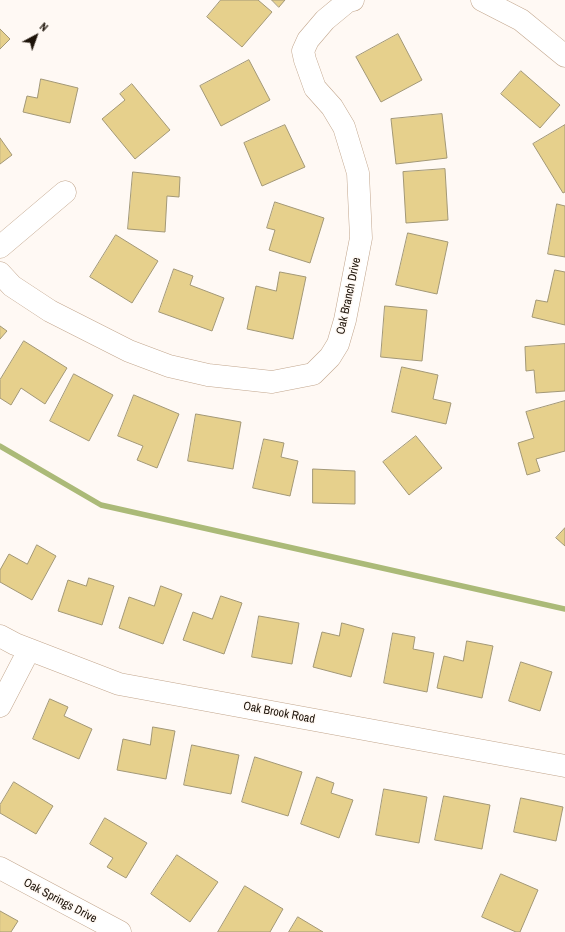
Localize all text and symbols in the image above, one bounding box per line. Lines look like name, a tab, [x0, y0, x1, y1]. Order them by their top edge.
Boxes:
north arrow	[16, 16, 56, 56]
text: N	[37, 20, 51, 34]
street label: Oak Branch Drive	[334, 256, 364, 336]
street label: Oak Brook Road	[242, 699, 316, 727]
street label: Oak Springs Drive	[21, 876, 99, 926]

